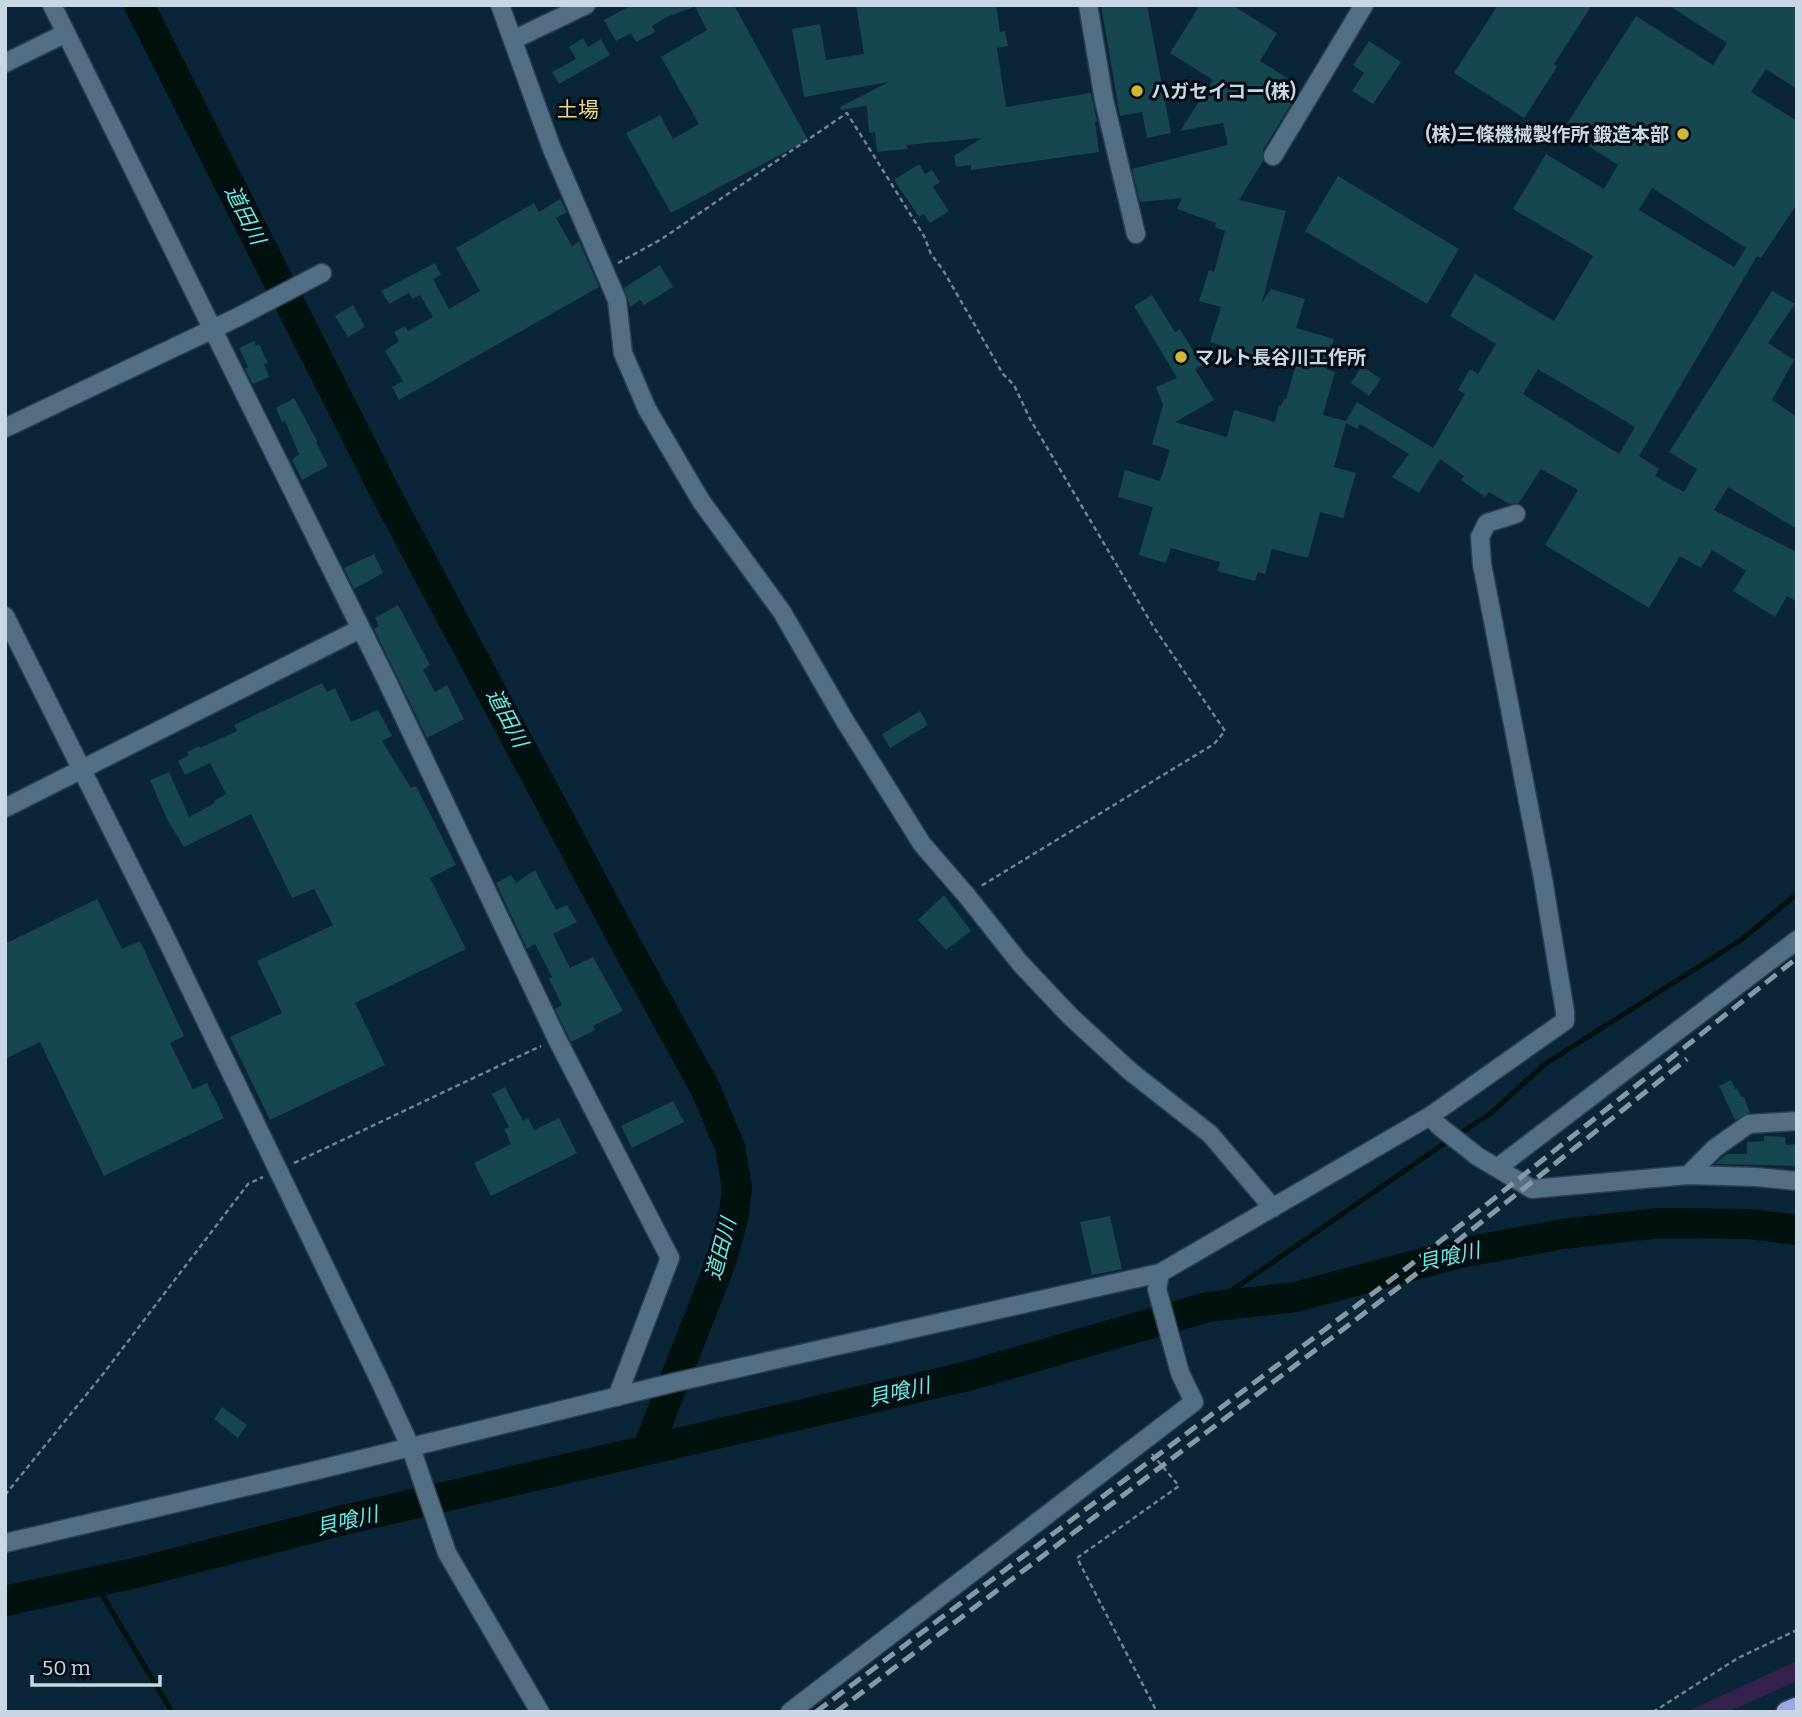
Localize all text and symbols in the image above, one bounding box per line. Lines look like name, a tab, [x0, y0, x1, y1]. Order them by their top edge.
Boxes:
place label: ハガセイコー(株)	[1151, 80, 1296, 103]
marker: ハガセイコー(株)	[1129, 83, 1145, 99]
district label: 土場	[557, 97, 599, 123]
place label: (株)三條機械製作所 鍛造本部	[1426, 123, 1669, 146]
marker: (株)三條機械製作所 鍛造本部	[1675, 126, 1691, 142]
water label: 道田川	[219, 181, 272, 251]
place label: マルト長谷川工作所	[1195, 346, 1366, 369]
marker: マルト長谷川工作所	[1173, 349, 1189, 365]
water label: 道田川	[481, 684, 534, 754]
water label: 道田川	[700, 1213, 742, 1283]
water label: 貝喰川	[1415, 1237, 1485, 1277]
water label: 貝喰川	[865, 1372, 935, 1412]
water label: 貝喰川	[313, 1501, 383, 1541]
scale bar	[32, 1644, 159, 1688]
text: 50 m	[42, 1655, 91, 1681]

